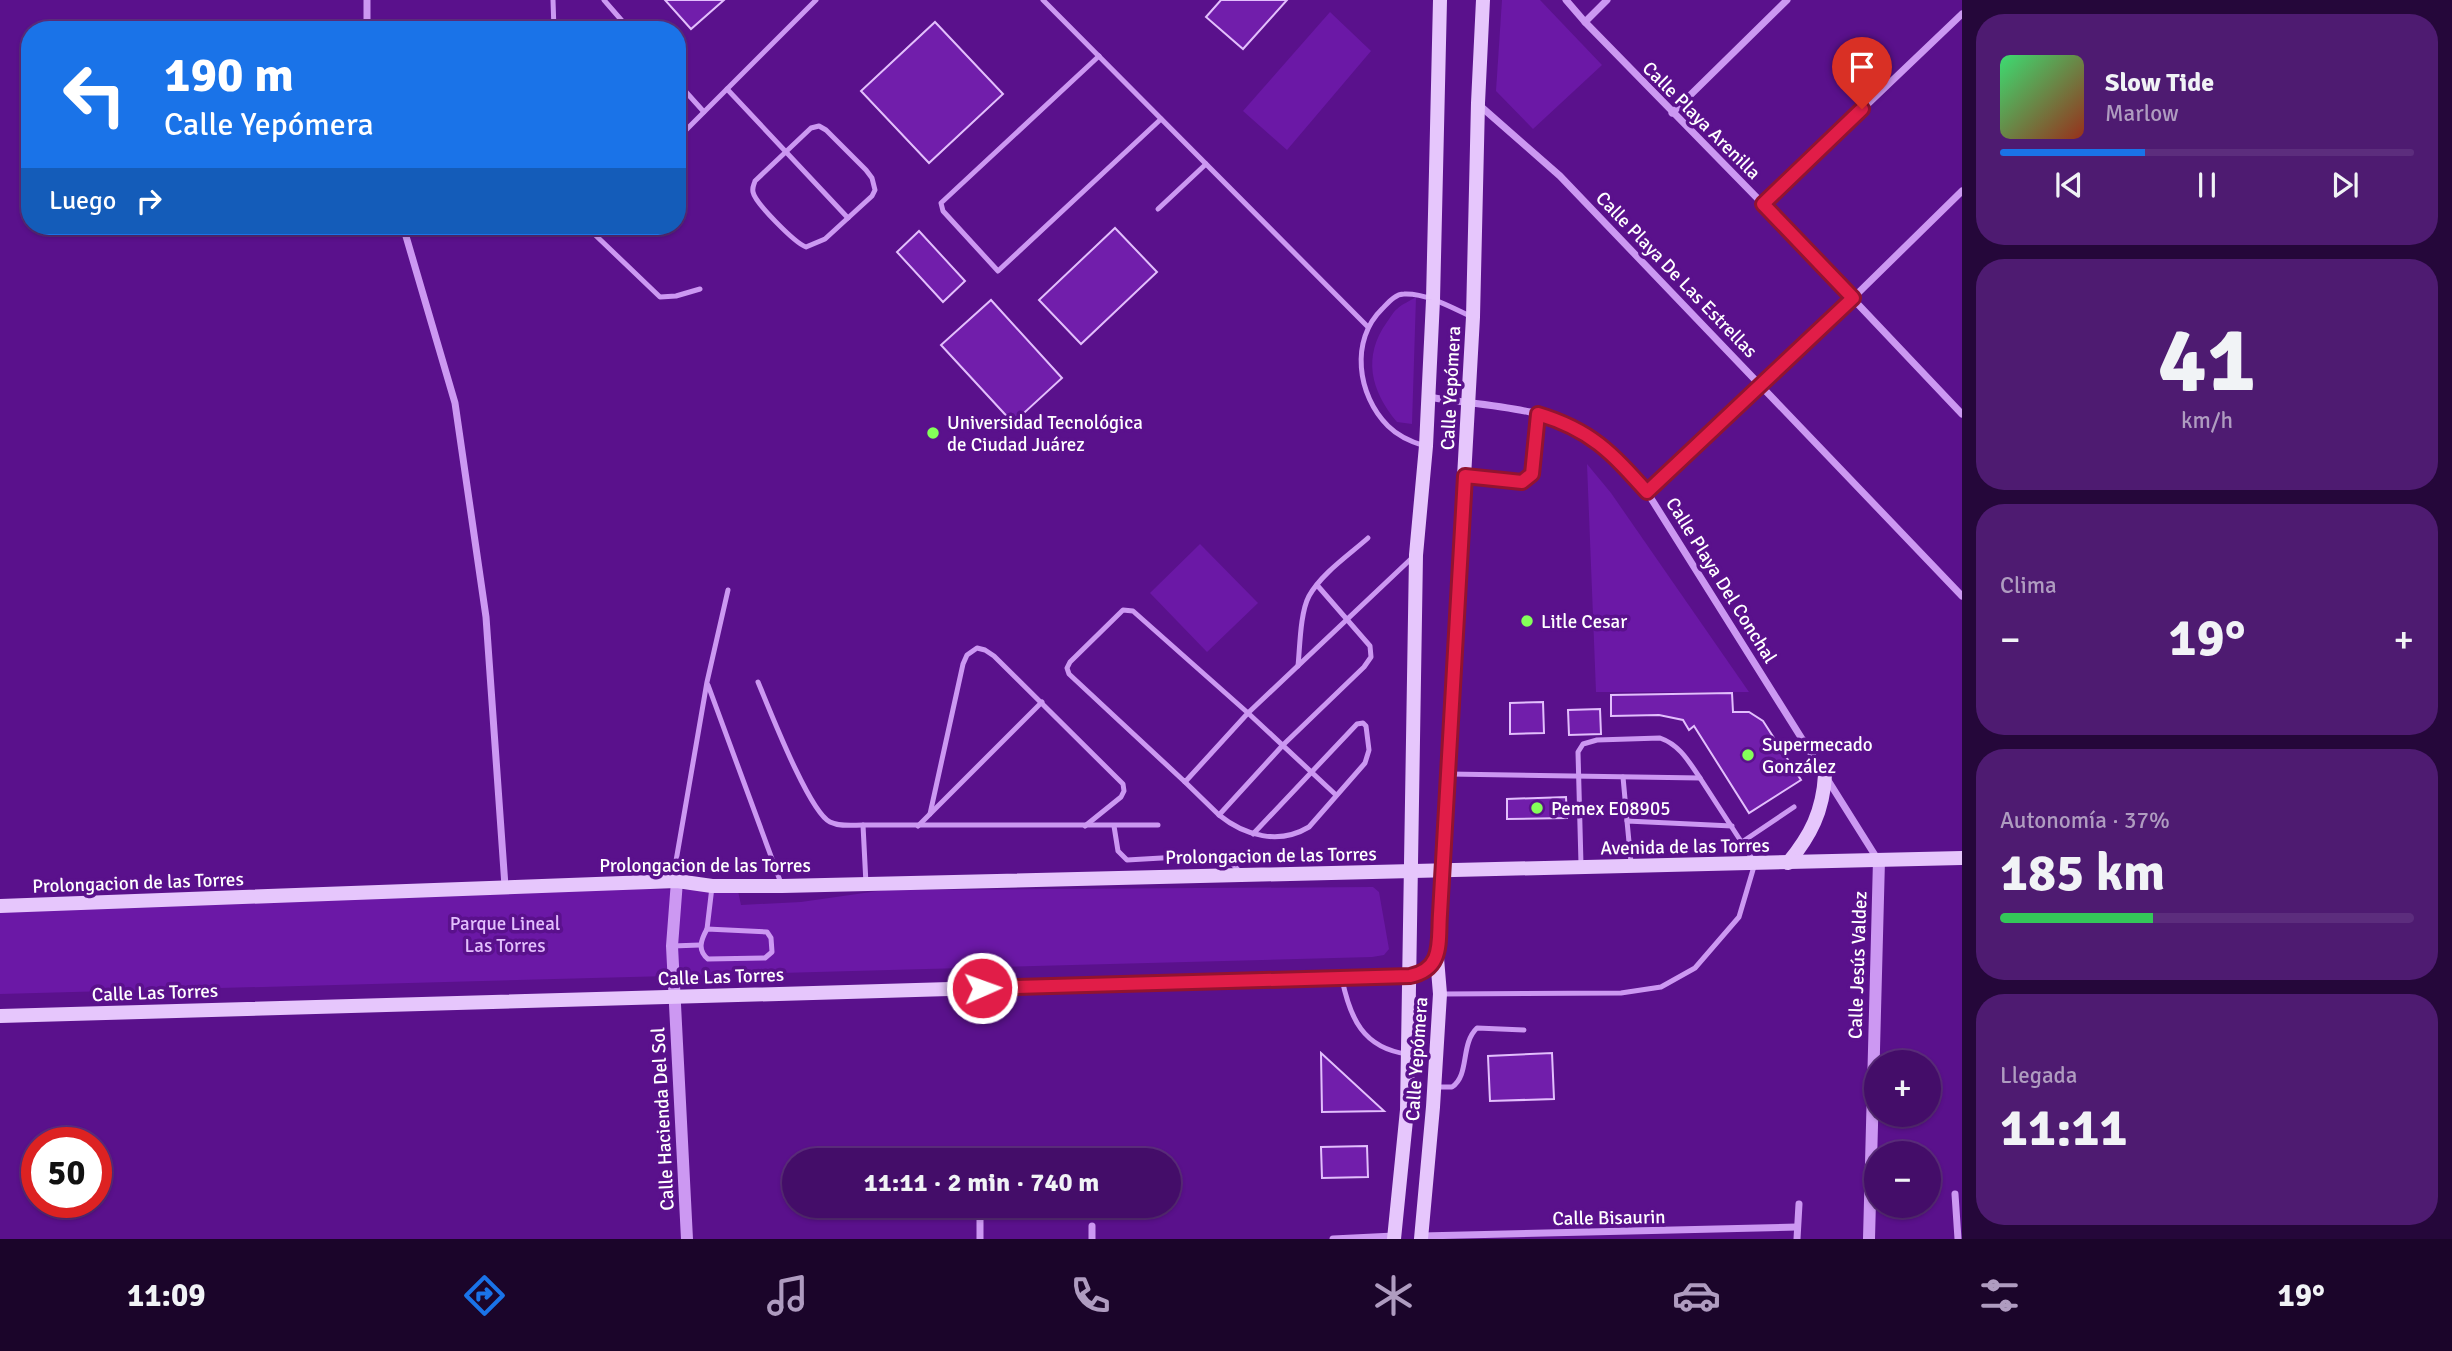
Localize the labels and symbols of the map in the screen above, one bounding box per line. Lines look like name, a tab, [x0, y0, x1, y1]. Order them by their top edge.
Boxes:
pin	[1832, 37, 1892, 109]
street label: Calle Playa Arenilla	[1637, 57, 1765, 185]
street label: Calle Playa De Las Estrellas	[1590, 186, 1762, 363]
street label: Calle Yepómera	[1436, 325, 1466, 451]
place label: Universidad Tecnológica de Ciudad Juárez	[947, 411, 1143, 457]
marker: Universidad Tecnológica de Ciudad Juárez	[925, 425, 941, 441]
street label: Calle Playa Del Conchal	[1660, 493, 1782, 668]
place label: Litle Cesar	[1541, 610, 1627, 634]
marker: Litle Cesar	[1519, 613, 1535, 629]
place label: Supermecado González	[1762, 733, 1873, 779]
marker: Supermecado González	[1740, 747, 1756, 763]
place label: Pemex E08905	[1551, 797, 1670, 821]
marker: Pemex E08905	[1529, 800, 1545, 816]
street label: Avenida de las Torres	[1600, 834, 1770, 860]
street label: Prolongacion de las Torres	[1165, 842, 1377, 870]
street label: Prolongacion de las Torres	[599, 854, 811, 878]
street label: Prolongacion de las Torres	[32, 867, 244, 899]
street label: Calle Jesús Valdez	[1843, 891, 1873, 1039]
park label: Parque Lineal Las Torres	[450, 912, 560, 958]
position arrow	[945, 951, 1019, 1025]
street label: Calle Las Torres	[657, 963, 785, 991]
street label: Calle Las Torres	[91, 979, 219, 1007]
street label: Calle Yepómera	[1401, 996, 1433, 1122]
street label: Calle Hacienda Del Sol	[646, 1027, 680, 1211]
speed limit sign: 50	[21, 1127, 112, 1218]
street label: Calle Bisaurin	[1552, 1205, 1666, 1231]

